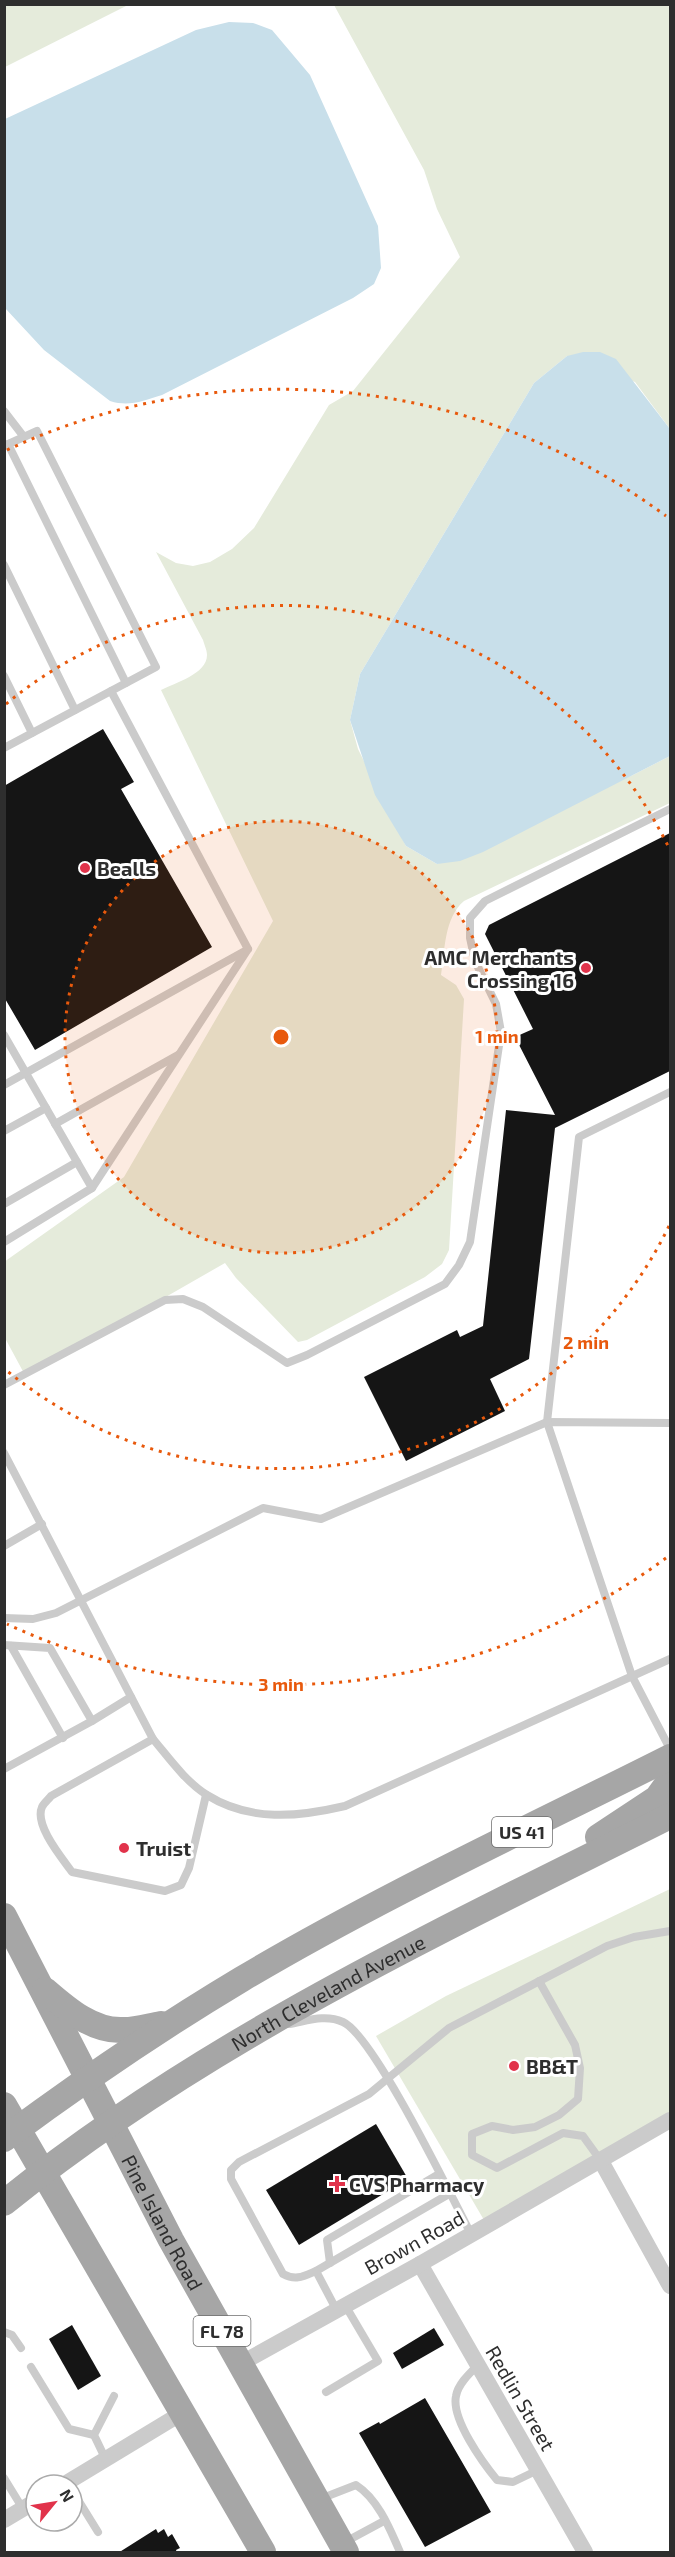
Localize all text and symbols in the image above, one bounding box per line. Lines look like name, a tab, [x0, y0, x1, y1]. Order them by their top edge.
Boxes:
place label: Bealls	[97, 856, 156, 880]
marker: Bealls	[78, 861, 92, 875]
place label: AMC Merchants Crossing 16	[424, 945, 574, 992]
marker: AMC Merchants Crossing 16	[579, 961, 593, 975]
text: 1 min	[475, 1025, 519, 1047]
centre of rings	[271, 1027, 291, 1047]
text: 2 min	[563, 1331, 609, 1353]
text: 3 min	[258, 1673, 304, 1695]
road number: US 41	[492, 1817, 552, 1847]
place label: Truist	[136, 1836, 191, 1860]
marker: Truist	[117, 1841, 131, 1855]
street label: North Cleveland Avenue	[227, 1929, 429, 2055]
place label: BB&T	[526, 2054, 578, 2078]
marker: BB&T	[507, 2059, 521, 2073]
street label: Pine Island Road	[117, 2151, 209, 2294]
place label: CVS Pharmacy	[349, 2172, 485, 2197]
marker: CVS Pharmacy	[330, 2177, 344, 2191]
street label: Brown Road	[360, 2205, 468, 2279]
road number: FL 78	[194, 2316, 250, 2346]
street label: Redlin Street	[481, 2341, 561, 2455]
north arrow	[24, 2473, 84, 2533]
text: N	[56, 2485, 79, 2505]

